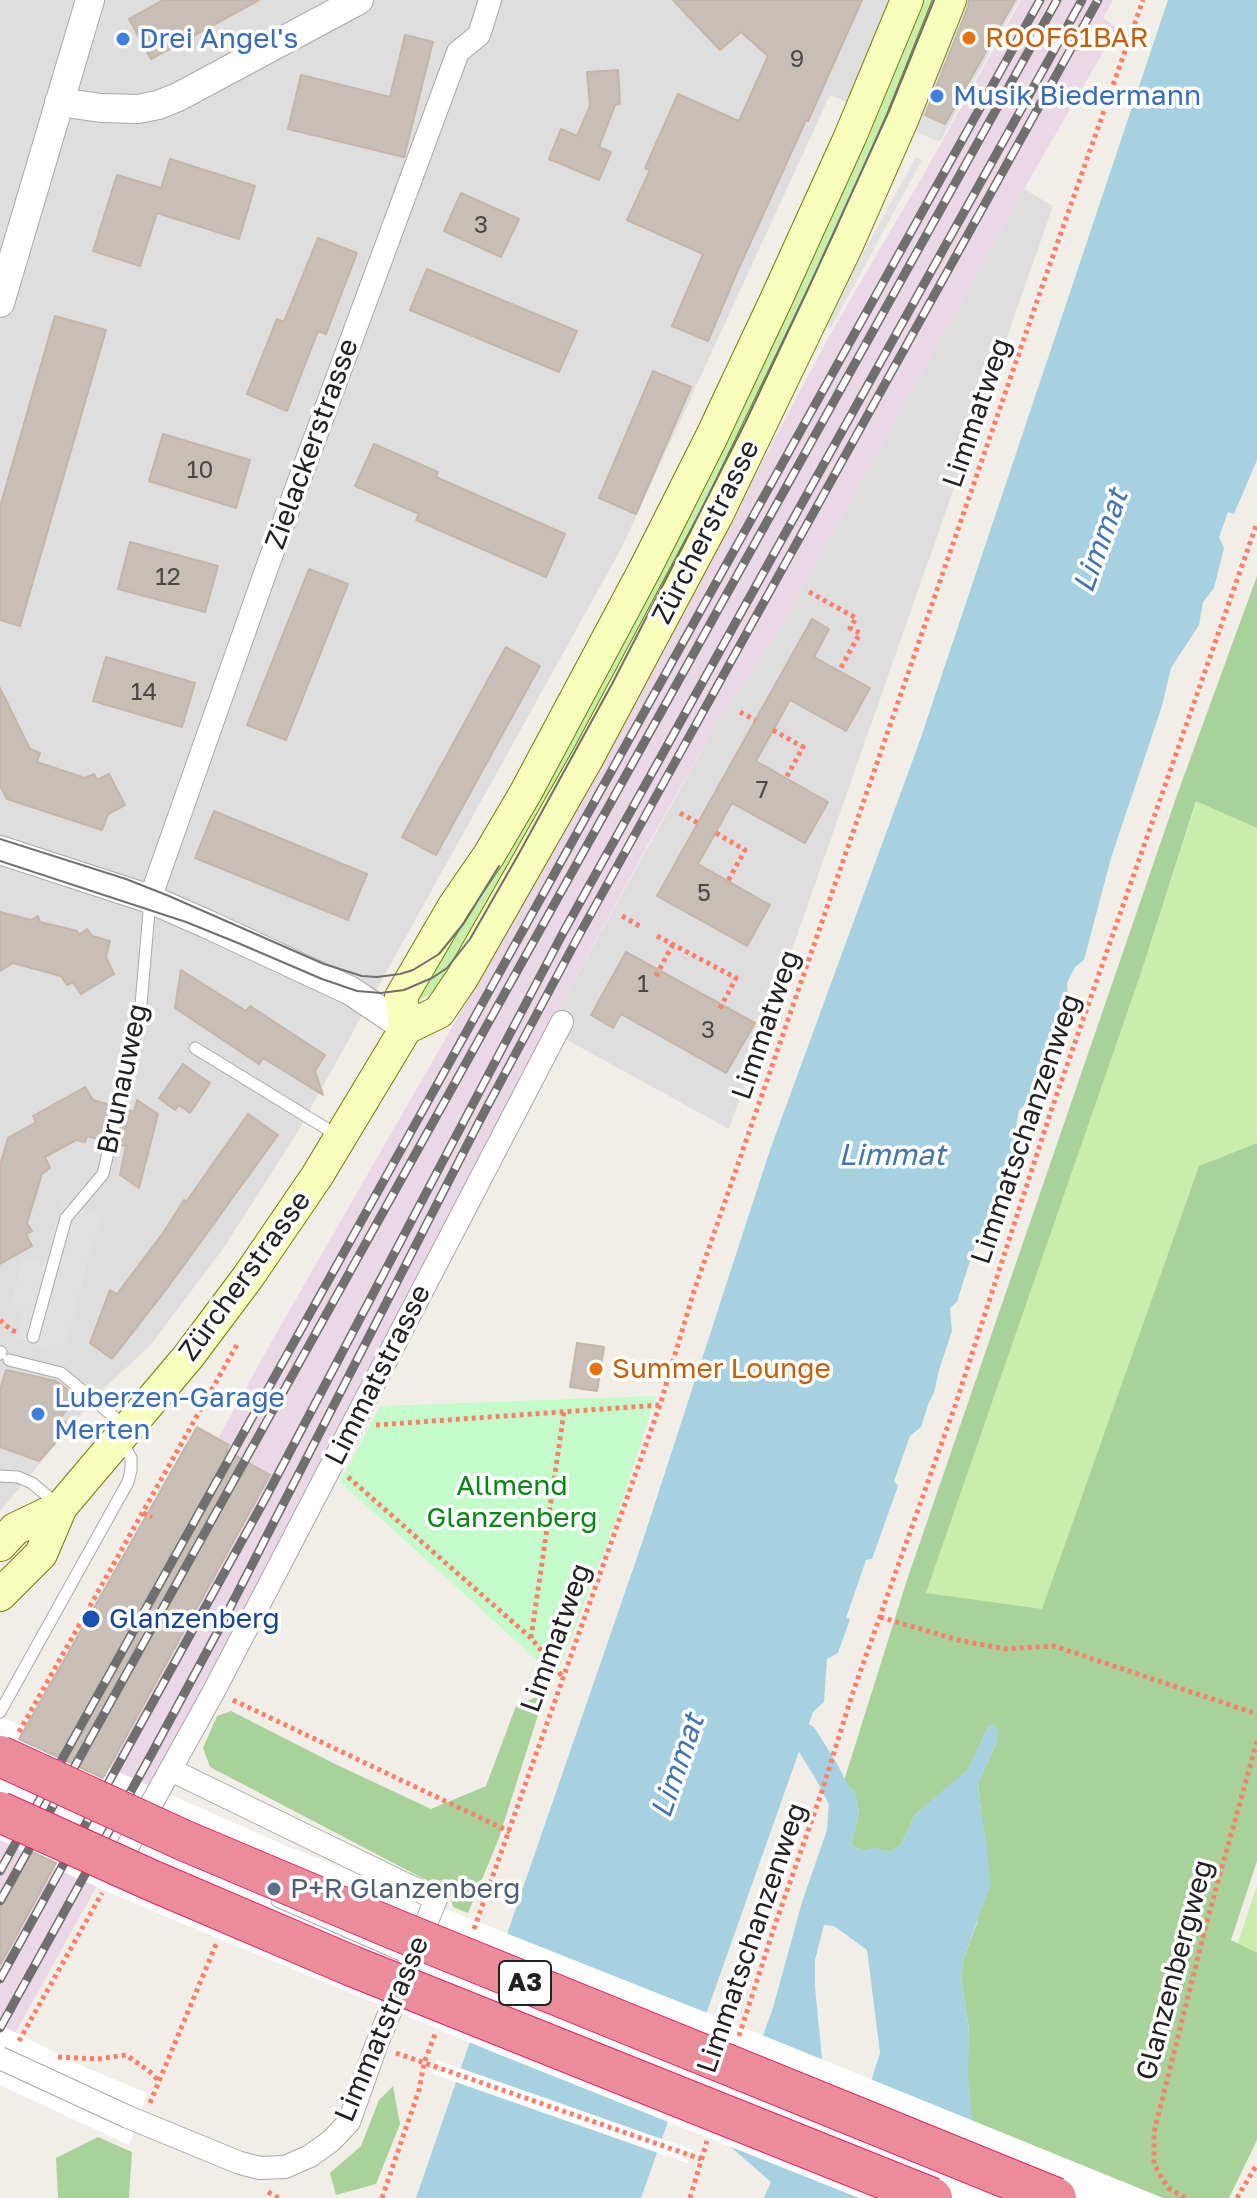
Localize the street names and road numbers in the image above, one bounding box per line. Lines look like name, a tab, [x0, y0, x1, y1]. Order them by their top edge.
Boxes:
street label: Zielackerstrasse	[258, 334, 366, 554]
street label: Limmatweg	[936, 334, 1018, 492]
street label: Zürcherstrasse	[645, 434, 767, 630]
street label: Limmatweg	[725, 946, 807, 1104]
street label: Limmatschanzenweg	[964, 990, 1088, 1268]
street label: Brunauweg	[91, 1001, 155, 1157]
street label: Zürcherstrasse	[172, 1184, 318, 1368]
street label: Limmatstrasse	[318, 1279, 438, 1471]
street label: Limmatweg	[514, 1559, 598, 1717]
street label: Limmatschanzenweg	[690, 1799, 814, 2077]
street label: Glanzenbergweg	[1129, 1856, 1221, 2084]
street label: Limmatstrasse	[328, 1931, 436, 2127]
road number: A3	[499, 1961, 551, 2005]

